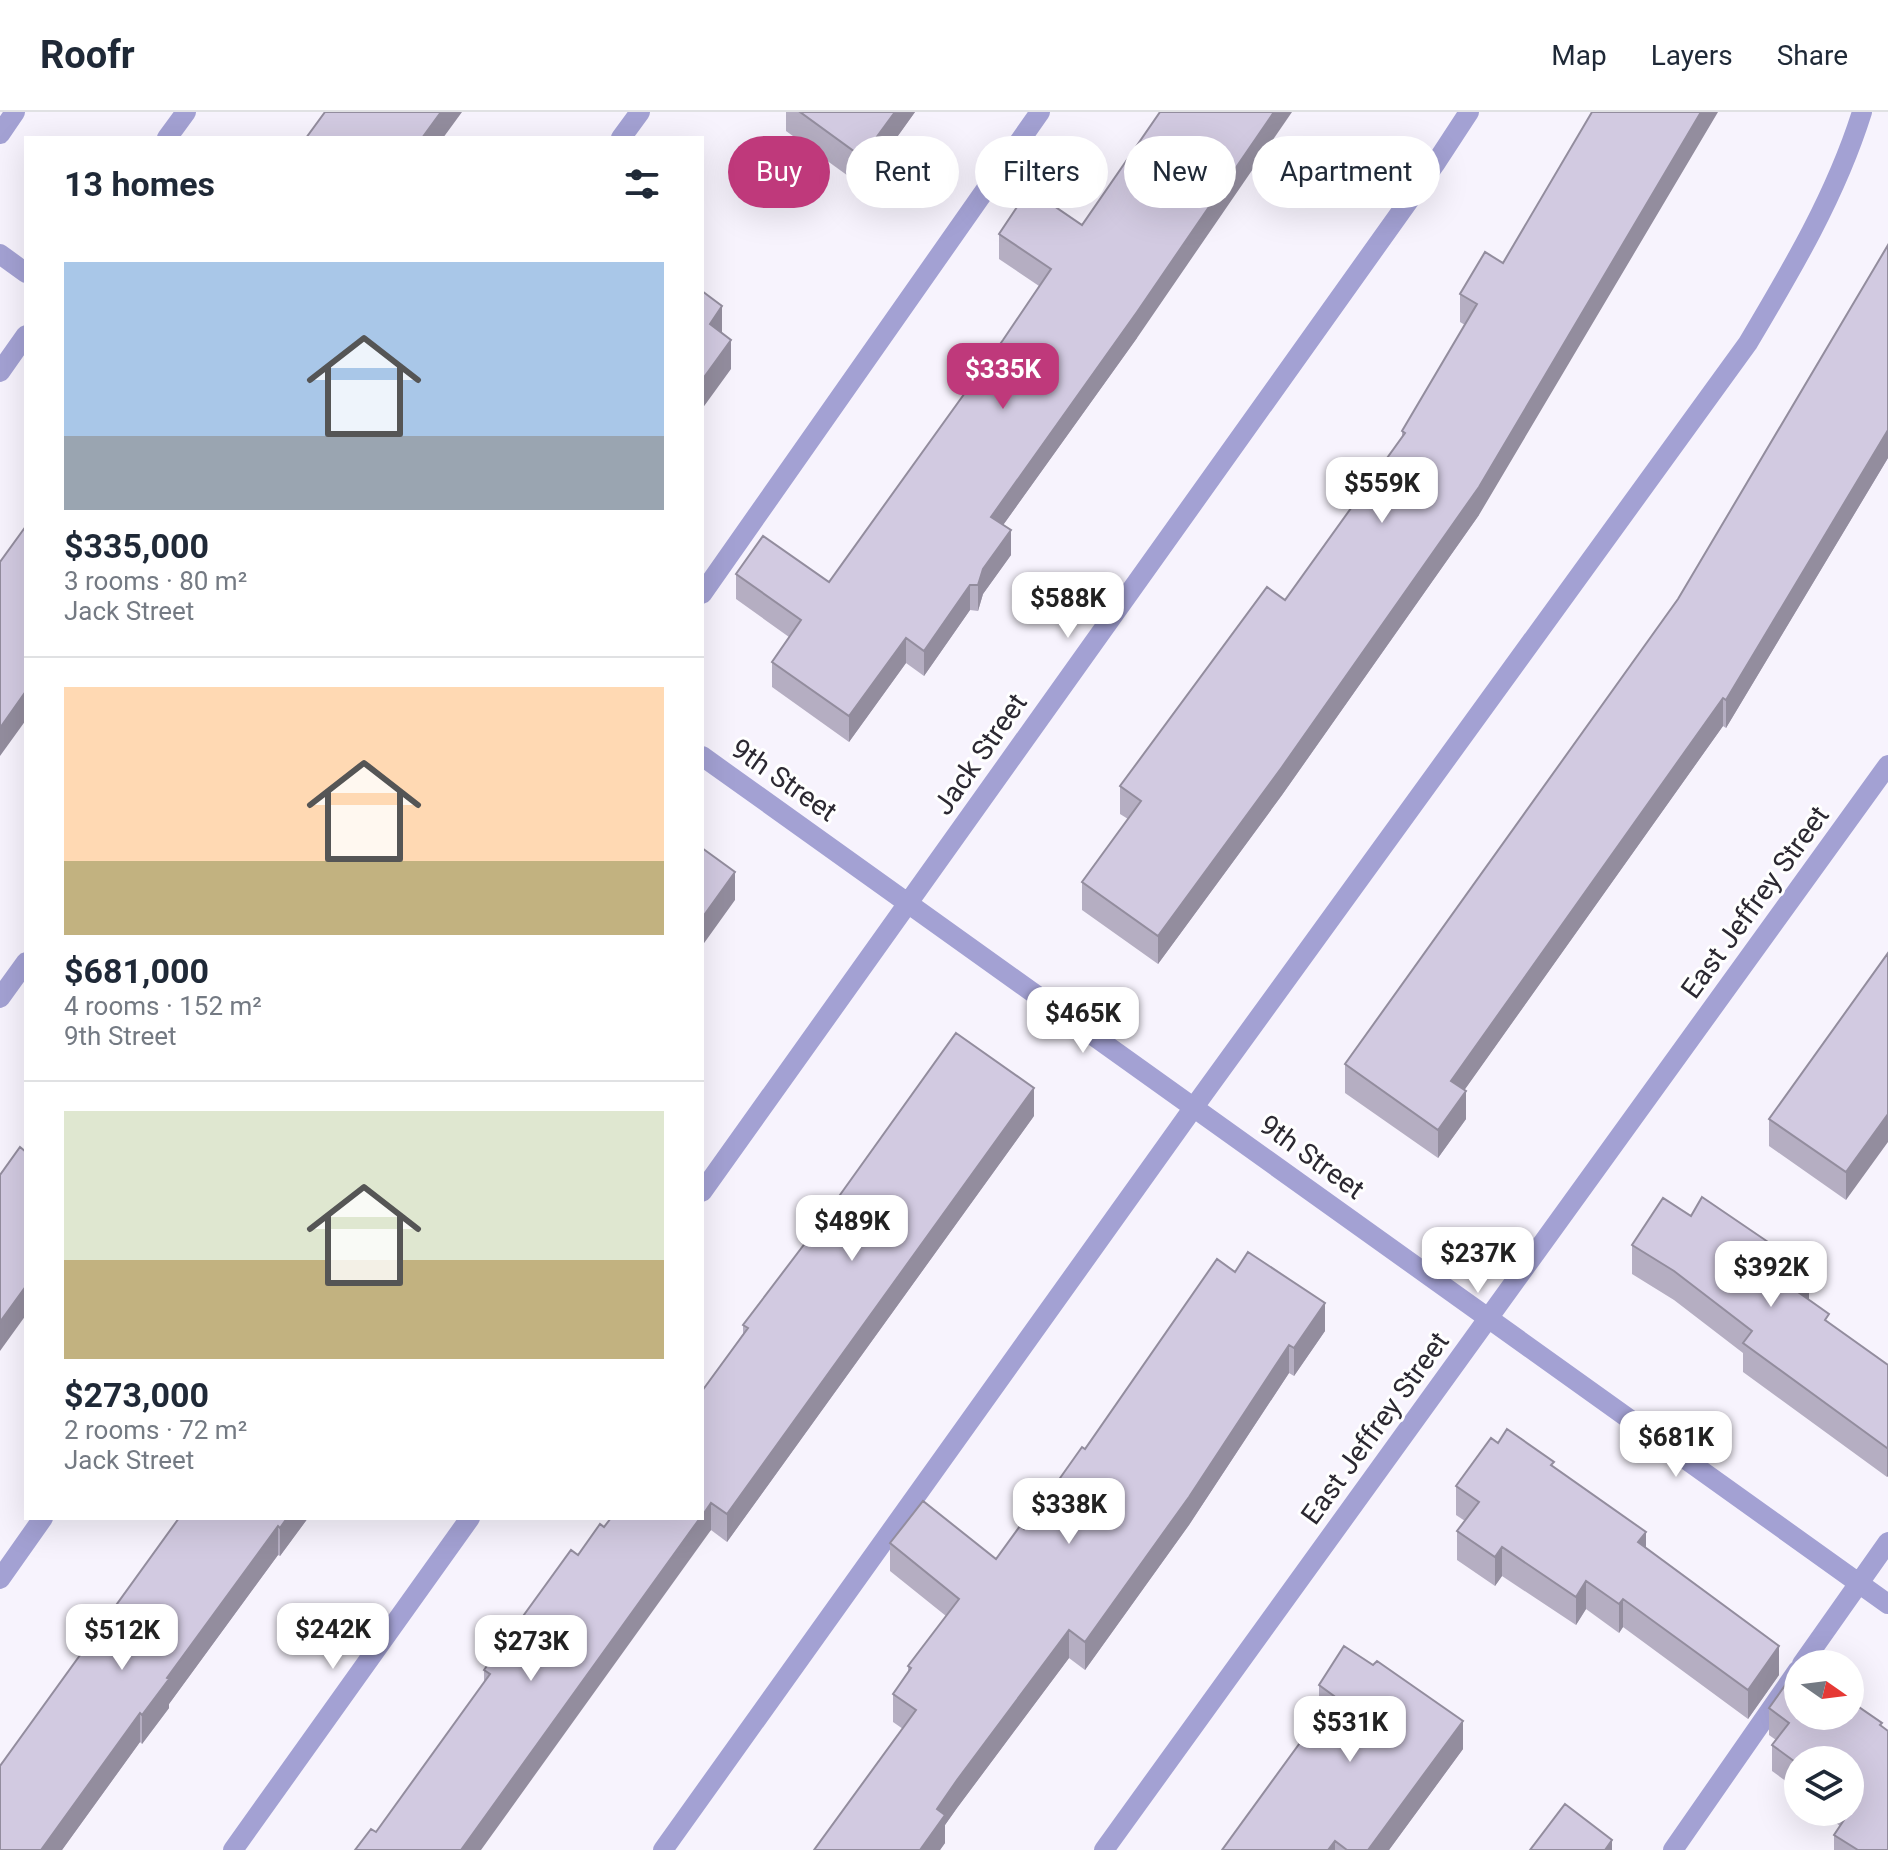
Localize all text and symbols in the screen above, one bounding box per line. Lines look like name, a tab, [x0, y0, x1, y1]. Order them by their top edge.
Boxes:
text: Roofr	[40, 33, 135, 77]
text: Map	[1551, 39, 1607, 72]
text: Layers	[1651, 39, 1733, 72]
text: Share	[1777, 39, 1848, 72]
chip: Buy	[728, 136, 830, 208]
chip: Rent	[846, 136, 959, 208]
chip: Filters	[975, 136, 1108, 208]
chip: New	[1124, 136, 1236, 208]
chip: Apartment	[1252, 136, 1440, 208]
icon: filters	[620, 162, 664, 206]
text: 13 homes	[64, 164, 215, 204]
icon: home	[292, 314, 436, 458]
pin: $335K	[947, 343, 1059, 411]
text: $335K	[965, 354, 1041, 384]
pin: $559K	[1326, 457, 1438, 525]
text: $559K	[1344, 468, 1420, 498]
text: $335,000	[64, 526, 209, 566]
text: 3 rooms · 80 m²	[64, 566, 247, 596]
pin: $588K	[1012, 572, 1124, 640]
text: $588K	[1030, 583, 1106, 613]
text: Jack Street	[64, 596, 194, 626]
street label: Jack Street	[926, 687, 1034, 821]
street label: 9th Street	[725, 732, 843, 828]
icon: home	[292, 739, 436, 883]
street label: East Jeffrey Street	[1674, 799, 1836, 1005]
text: $681,000	[64, 951, 209, 991]
pin: $465K	[1027, 987, 1139, 1055]
text: 4 rooms · 152 m²	[64, 991, 262, 1021]
text: $465K	[1045, 998, 1121, 1028]
text: 9th Street	[64, 1021, 176, 1051]
street label: 9th Street	[1253, 1108, 1371, 1206]
icon: home	[292, 1163, 436, 1307]
pin: $489K	[796, 1195, 908, 1263]
text: $489K	[814, 1206, 890, 1236]
pin: $237K	[1422, 1227, 1534, 1295]
text: $237K	[1440, 1238, 1516, 1268]
pin: $392K	[1715, 1241, 1827, 1309]
text: $392K	[1733, 1252, 1809, 1282]
street label: East Jeffrey Street	[1294, 1325, 1456, 1531]
text: $273,000	[64, 1375, 209, 1415]
pin: $681K	[1620, 1411, 1732, 1479]
text: 2 rooms · 72 m²	[64, 1415, 247, 1445]
text: $681K	[1638, 1422, 1714, 1452]
text: Jack Street	[64, 1445, 194, 1475]
pin: $338K	[1013, 1478, 1125, 1546]
text: $338K	[1031, 1489, 1107, 1519]
pin: $242K	[277, 1603, 389, 1671]
pin: $512K	[66, 1604, 178, 1672]
text: $242K	[295, 1614, 371, 1644]
text: $512K	[84, 1615, 160, 1645]
pin: $273K	[475, 1615, 587, 1683]
text: $273K	[493, 1626, 569, 1656]
north arrow	[1784, 1650, 1864, 1730]
map controls	[1784, 1650, 1864, 1826]
pin: $531K	[1294, 1696, 1406, 1764]
text: $531K	[1312, 1707, 1388, 1737]
button: layers	[1784, 1746, 1864, 1826]

